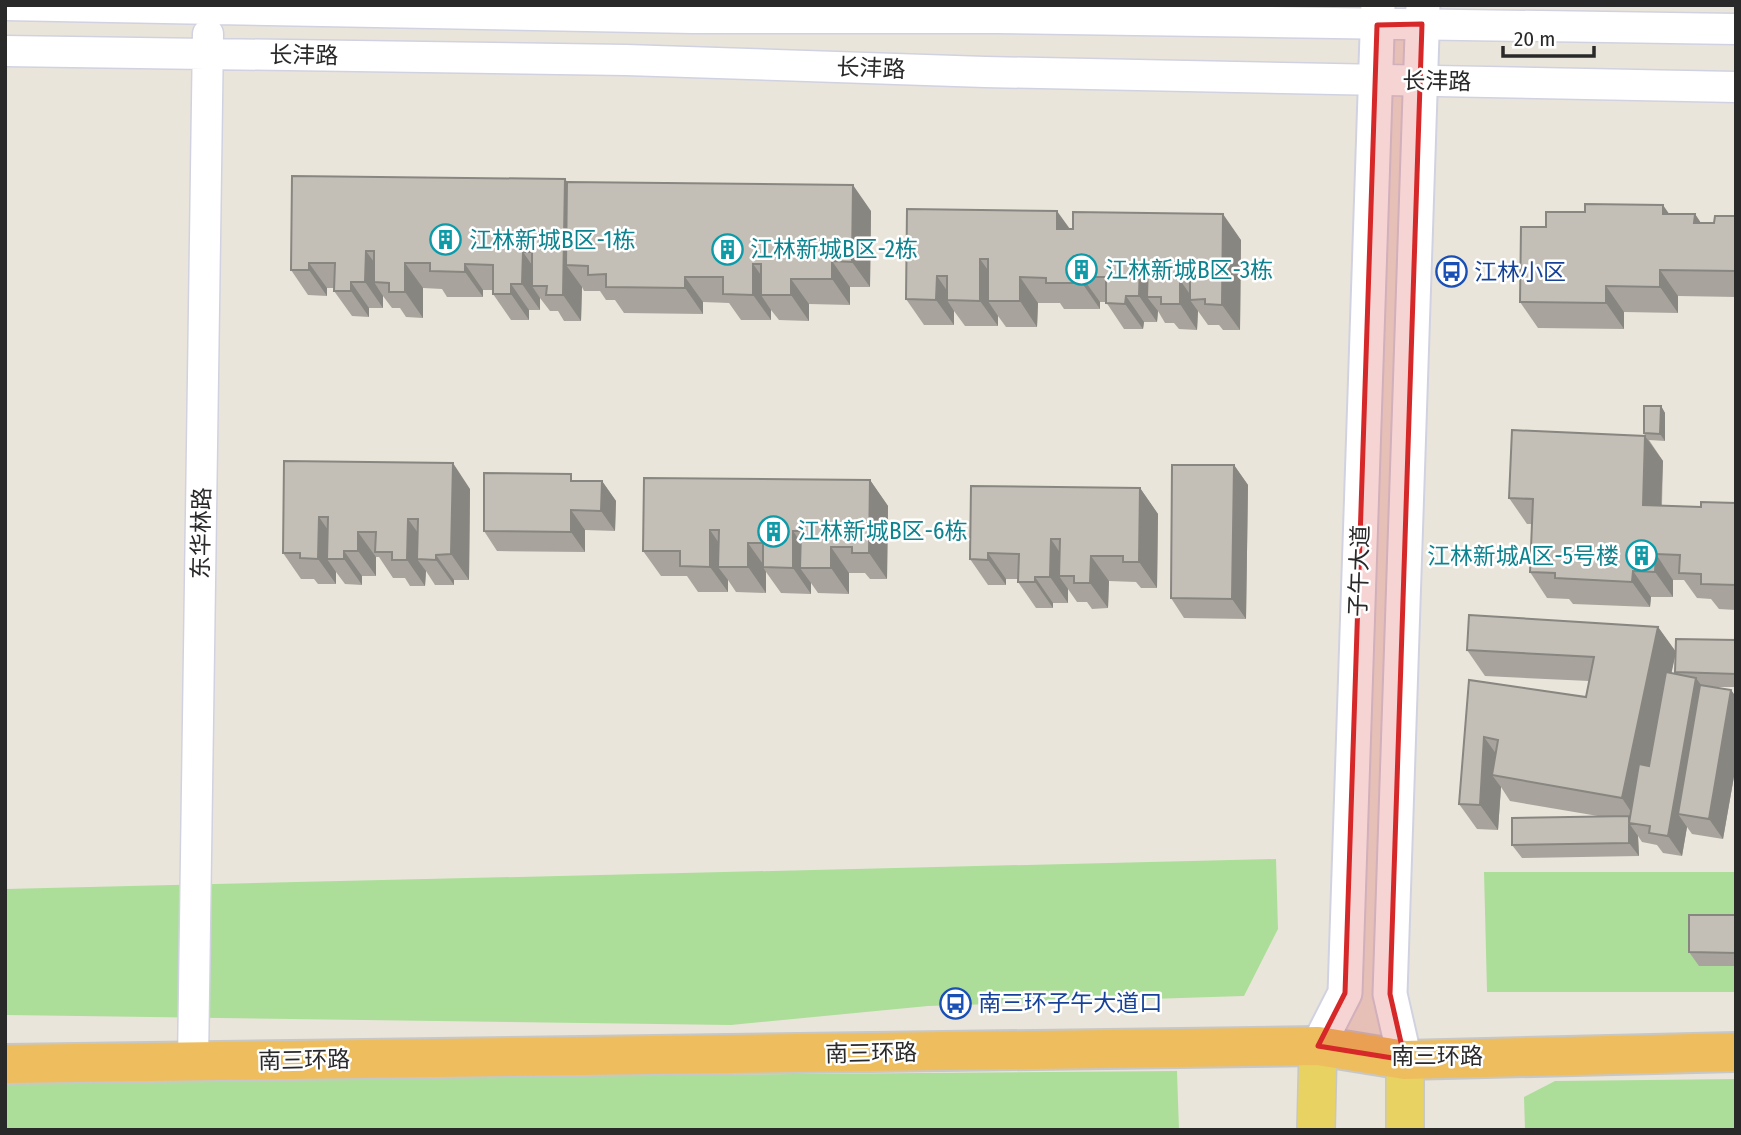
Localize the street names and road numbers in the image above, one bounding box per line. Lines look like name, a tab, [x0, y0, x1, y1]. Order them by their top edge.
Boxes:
street label: 长沣路	[269, 40, 339, 70]
street label: 长沣路	[836, 53, 906, 83]
street label: 长沣路	[1402, 66, 1472, 96]
street label: 东华林路	[186, 487, 216, 579]
street label: 子午大道	[1343, 525, 1375, 617]
street label: 南三环路	[825, 1038, 917, 1068]
street label: 南三环路	[1391, 1042, 1483, 1070]
street label: 南三环路	[258, 1045, 350, 1075]

